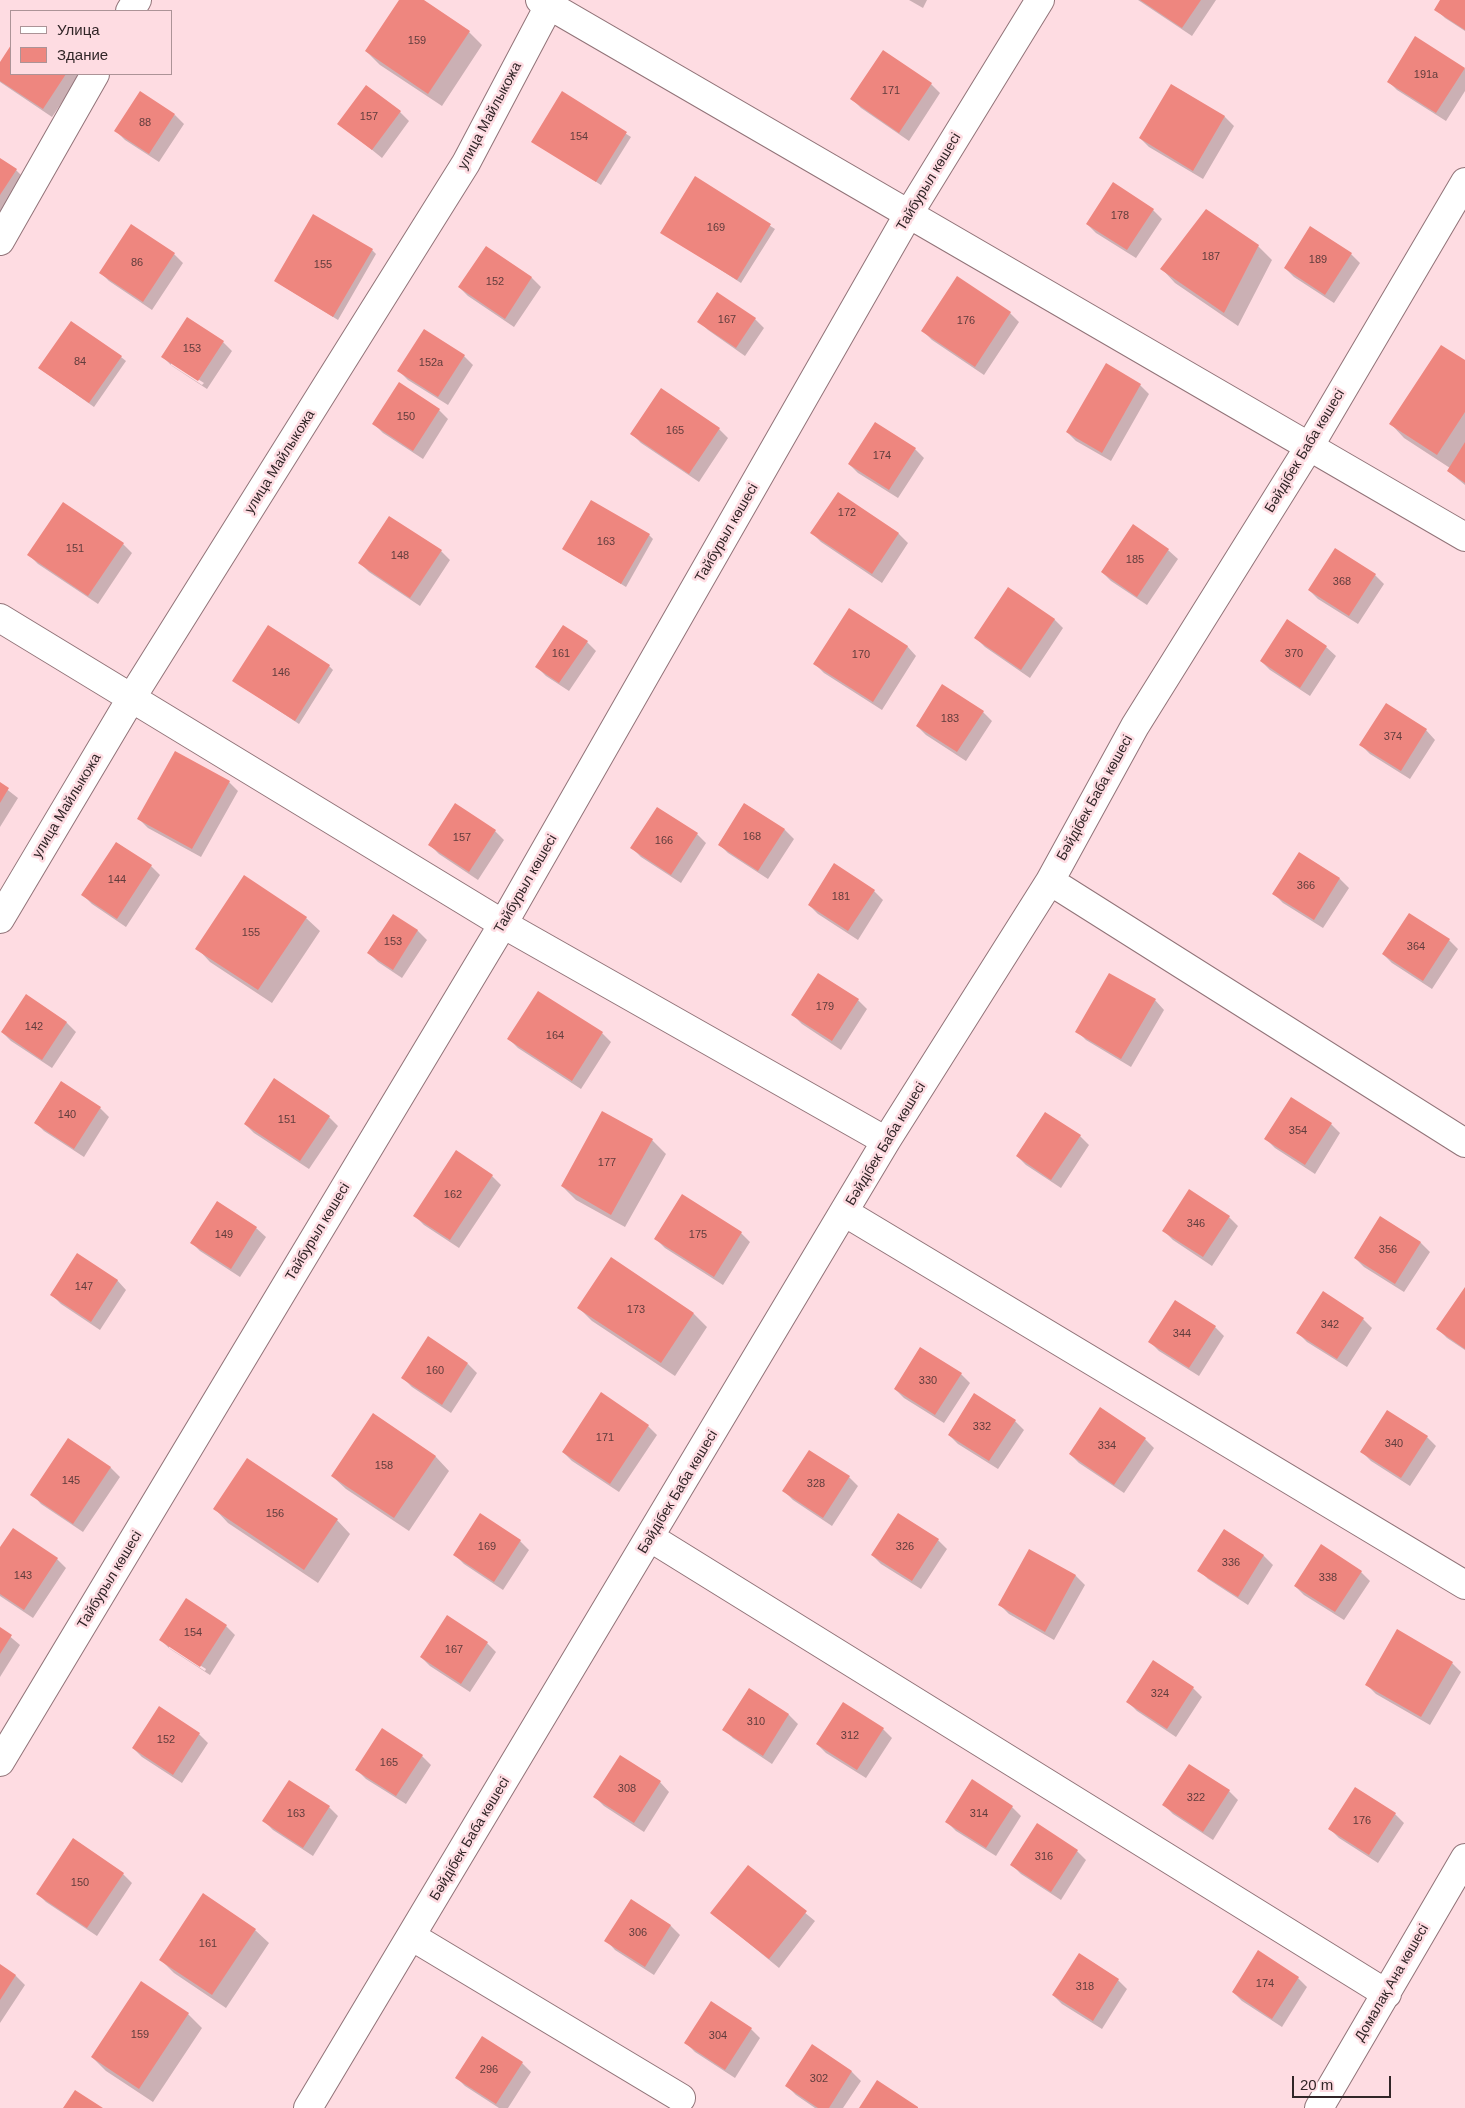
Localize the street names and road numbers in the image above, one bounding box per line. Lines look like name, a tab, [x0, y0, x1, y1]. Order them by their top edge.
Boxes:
street label: улица Майлыкожа	[455, 59, 525, 173]
street label: Тайбурыл көшесі	[893, 130, 965, 234]
street label: Бәйдібек Баба көшесі	[1261, 386, 1349, 516]
street label: улица Майлыкожа	[241, 407, 319, 517]
street label: Тайбурыл көшесі	[692, 481, 762, 585]
street label: Бәйдібек Баба көшесі	[1053, 732, 1137, 864]
street label: улица Майлыкожа	[29, 751, 105, 861]
street label: Тайбурыл көшесі	[491, 832, 561, 936]
street label: Бәйдібек Баба көшесі	[842, 1079, 930, 1209]
street label: Тайбурыл көшесі	[282, 1180, 354, 1284]
street label: Бәйдібек Баба көшесі	[634, 1427, 722, 1557]
street label: Тайбурыл көшесі	[74, 1528, 146, 1632]
street label: Бәйдібек Баба көшесі	[426, 1774, 514, 1904]
street label: Домалақ Ана көшесі	[1352, 1921, 1432, 2045]

